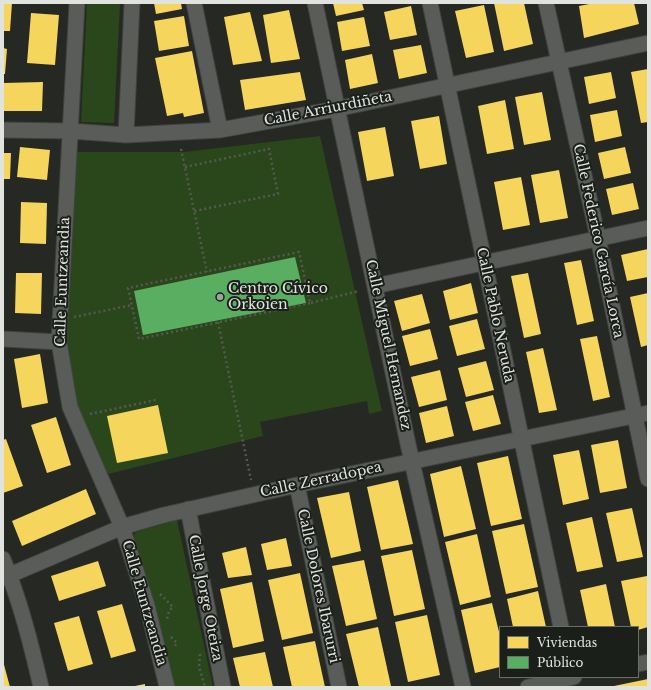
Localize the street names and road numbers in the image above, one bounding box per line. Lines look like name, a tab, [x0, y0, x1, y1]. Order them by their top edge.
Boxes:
street label: Calle Arriurdiñeta	[263, 88, 393, 130]
street label: Calle Federico García Lorca	[569, 142, 627, 340]
street label: Calle Euntzeandia	[52, 217, 74, 347]
street label: Calle Pablo Neruda	[472, 246, 518, 384]
street label: Calle Miguel Hernandez	[362, 258, 414, 432]
street label: Calle Zerradopea	[259, 459, 383, 501]
street label: Calle Dolores Ibarurri	[293, 507, 343, 665]
street label: Calle Jorge Oteiza	[185, 533, 225, 663]
street label: Calle Euntzeandia	[118, 538, 170, 668]

